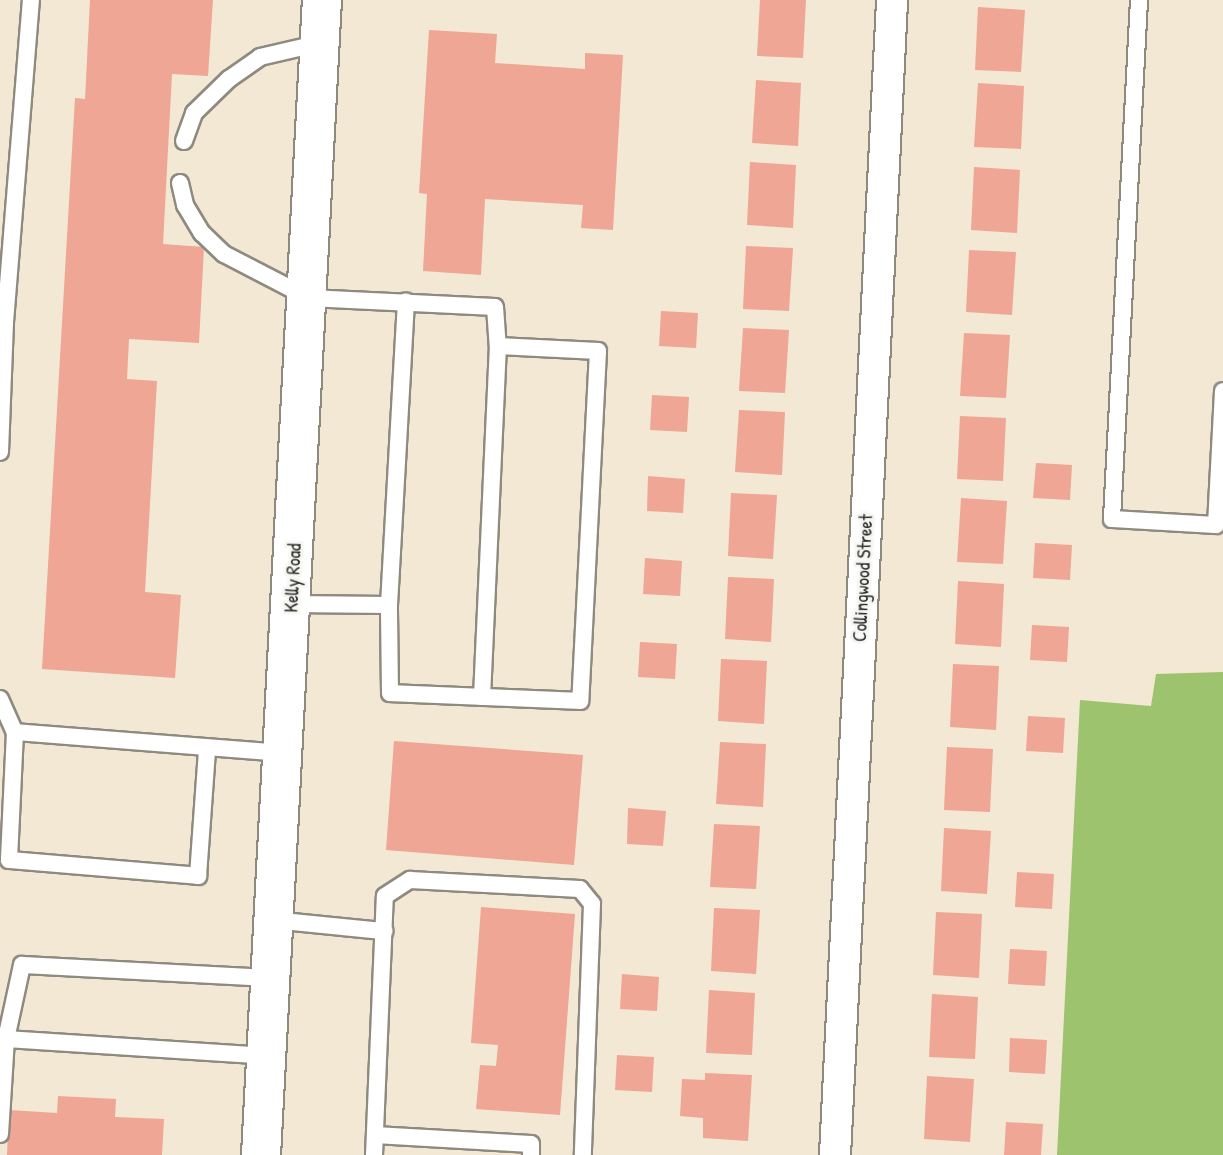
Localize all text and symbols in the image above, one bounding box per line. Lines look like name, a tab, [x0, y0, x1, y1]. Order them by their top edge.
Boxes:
street label: Collingwood Street	[848, 514, 878, 642]
street label: Kelly Road	[280, 543, 306, 613]

